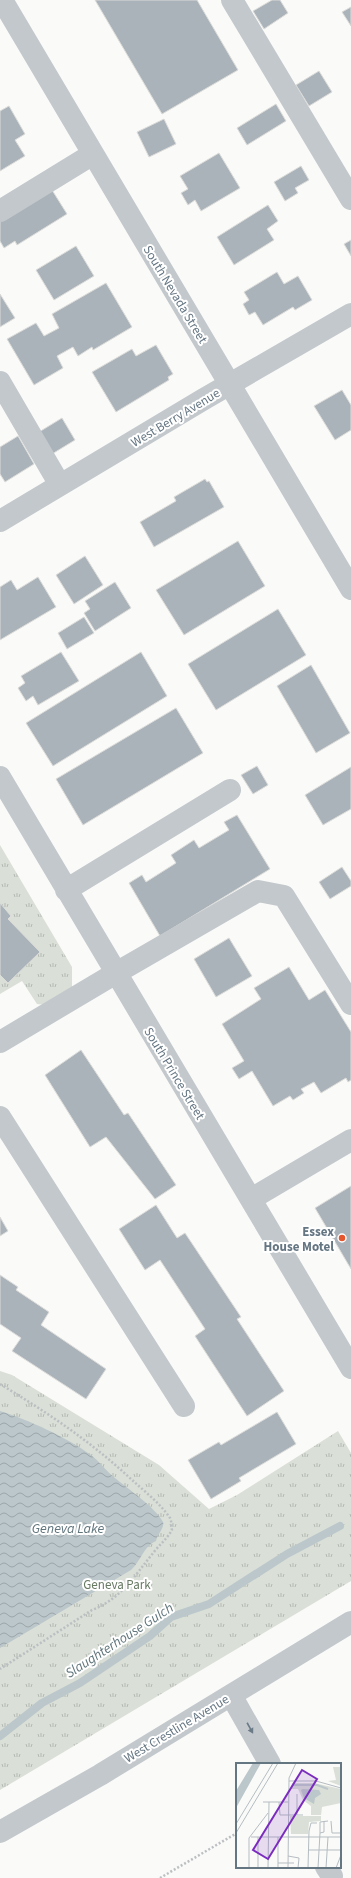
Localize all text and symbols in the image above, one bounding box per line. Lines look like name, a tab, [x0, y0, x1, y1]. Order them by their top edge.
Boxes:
street label: South Nevada Street	[139, 242, 212, 347]
street label: West Berry Avenue	[128, 384, 223, 452]
street label: South Prince Street	[139, 1024, 209, 1123]
place label: Essex House Motel	[264, 1223, 334, 1256]
marker: Essex House Motel	[337, 1233, 347, 1243]
water label: Geneva Lake	[32, 1519, 104, 1539]
park label: Geneva Park	[83, 1576, 151, 1594]
water label: Slaughterhouse Gulch	[62, 1598, 178, 1683]
street label: West Crestline Avenue	[121, 1690, 232, 1767]
one-way arrow	[246, 1722, 253, 1734]
inset map	[236, 1763, 341, 1868]

